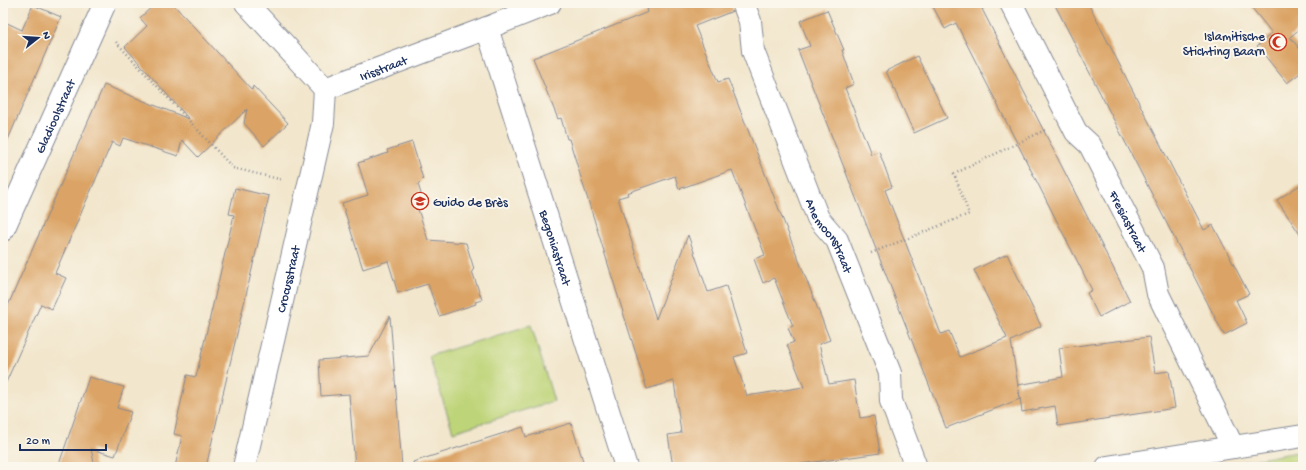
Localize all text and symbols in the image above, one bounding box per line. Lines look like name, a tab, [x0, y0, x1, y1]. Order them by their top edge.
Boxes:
north arrow	[18, 18, 58, 58]
text: N	[39, 30, 52, 41]
place label: Islamitische Stichting Baarn	[1183, 30, 1266, 60]
mosque icon: Islamitische Stichting Baarn	[1268, 32, 1288, 52]
street label: Irisstraat	[358, 53, 411, 85]
street label: Gladioolstraat	[33, 76, 80, 156]
street label: Fresiastraat	[1104, 188, 1150, 257]
school or university icon: Guido de Brès	[410, 191, 430, 211]
place label: Guido de Brès	[433, 196, 509, 211]
street label: Anemoonstraat	[801, 197, 855, 277]
street label: Begoniastraat	[535, 208, 574, 289]
street label: Crocusstraat	[275, 243, 305, 314]
scale bar	[20, 426, 106, 452]
text: 20 m	[26, 435, 51, 449]

